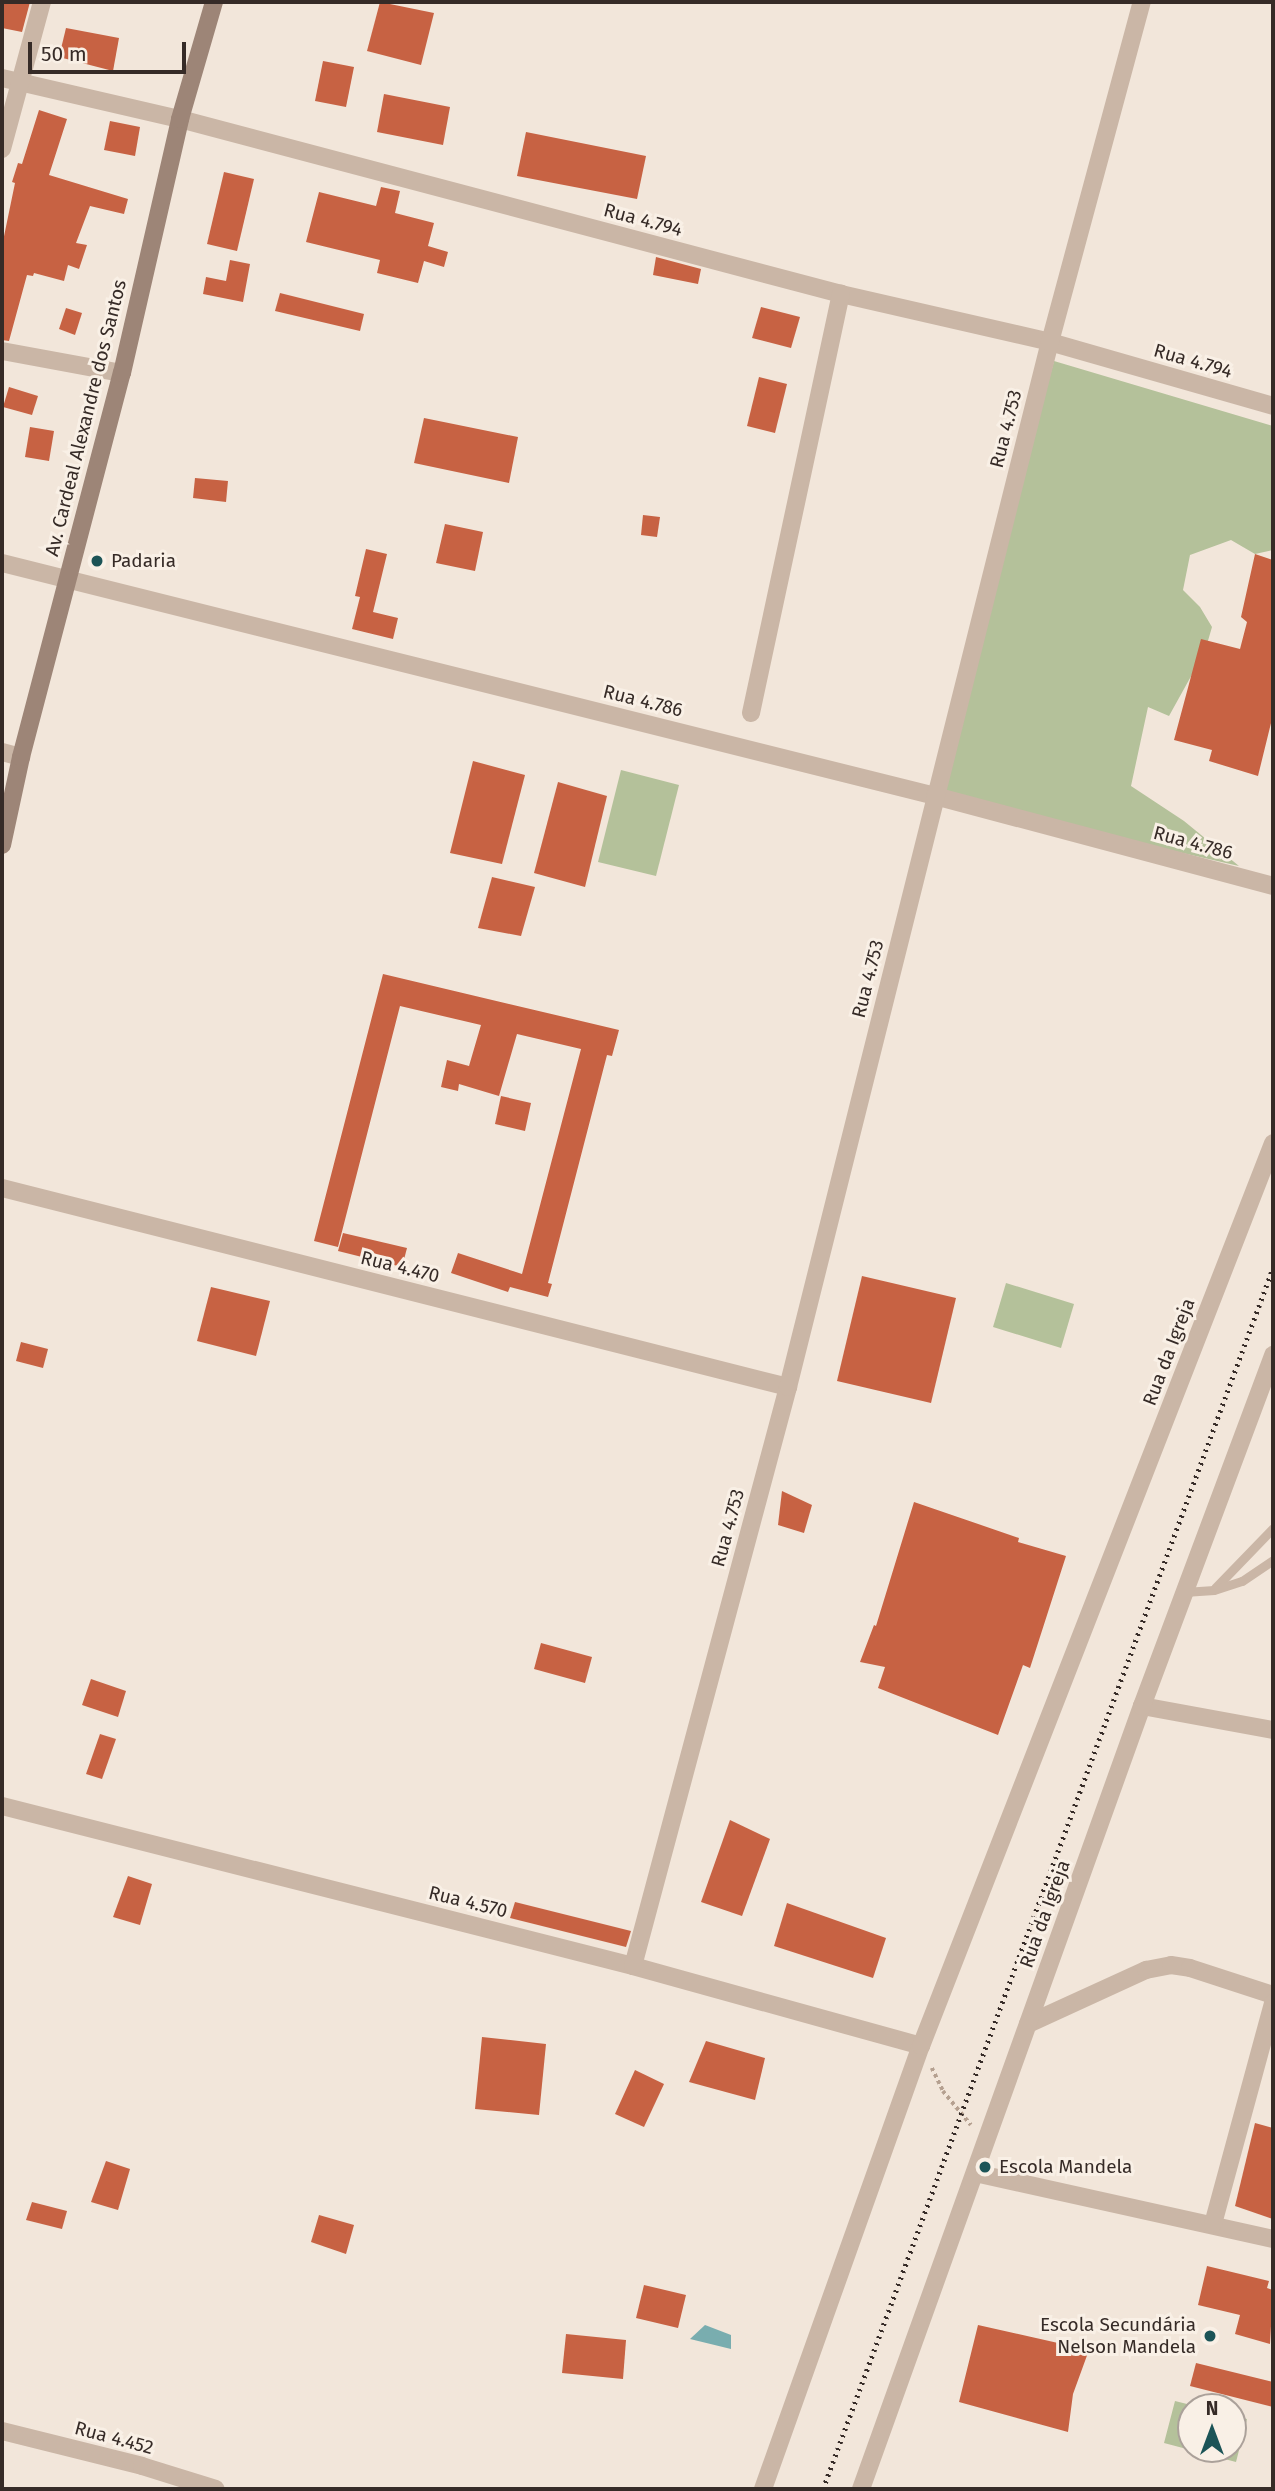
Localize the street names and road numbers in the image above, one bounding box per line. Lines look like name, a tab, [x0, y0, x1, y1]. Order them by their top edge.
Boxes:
street label: Rua 4.794	[601, 199, 685, 241]
street label: Av. Cardeal Alexandre dos Santos	[41, 277, 131, 559]
street label: Rua 4.794	[1151, 339, 1235, 383]
street label: Rua 4.753	[985, 388, 1027, 470]
street label: Rua 4.786	[601, 680, 685, 722]
street label: Rua 4.786	[1151, 821, 1235, 865]
street label: Rua 4.753	[847, 938, 889, 1020]
street label: Rua 4.470	[358, 1246, 442, 1288]
street label: Rua da Igreja	[1138, 1295, 1200, 1409]
street label: Rua 4.753	[707, 1487, 749, 1569]
street label: Rua da Igreja	[1015, 1857, 1075, 1971]
street label: Rua 4.570	[426, 1881, 510, 1923]
street label: Rua 4.452	[72, 2417, 156, 2459]

